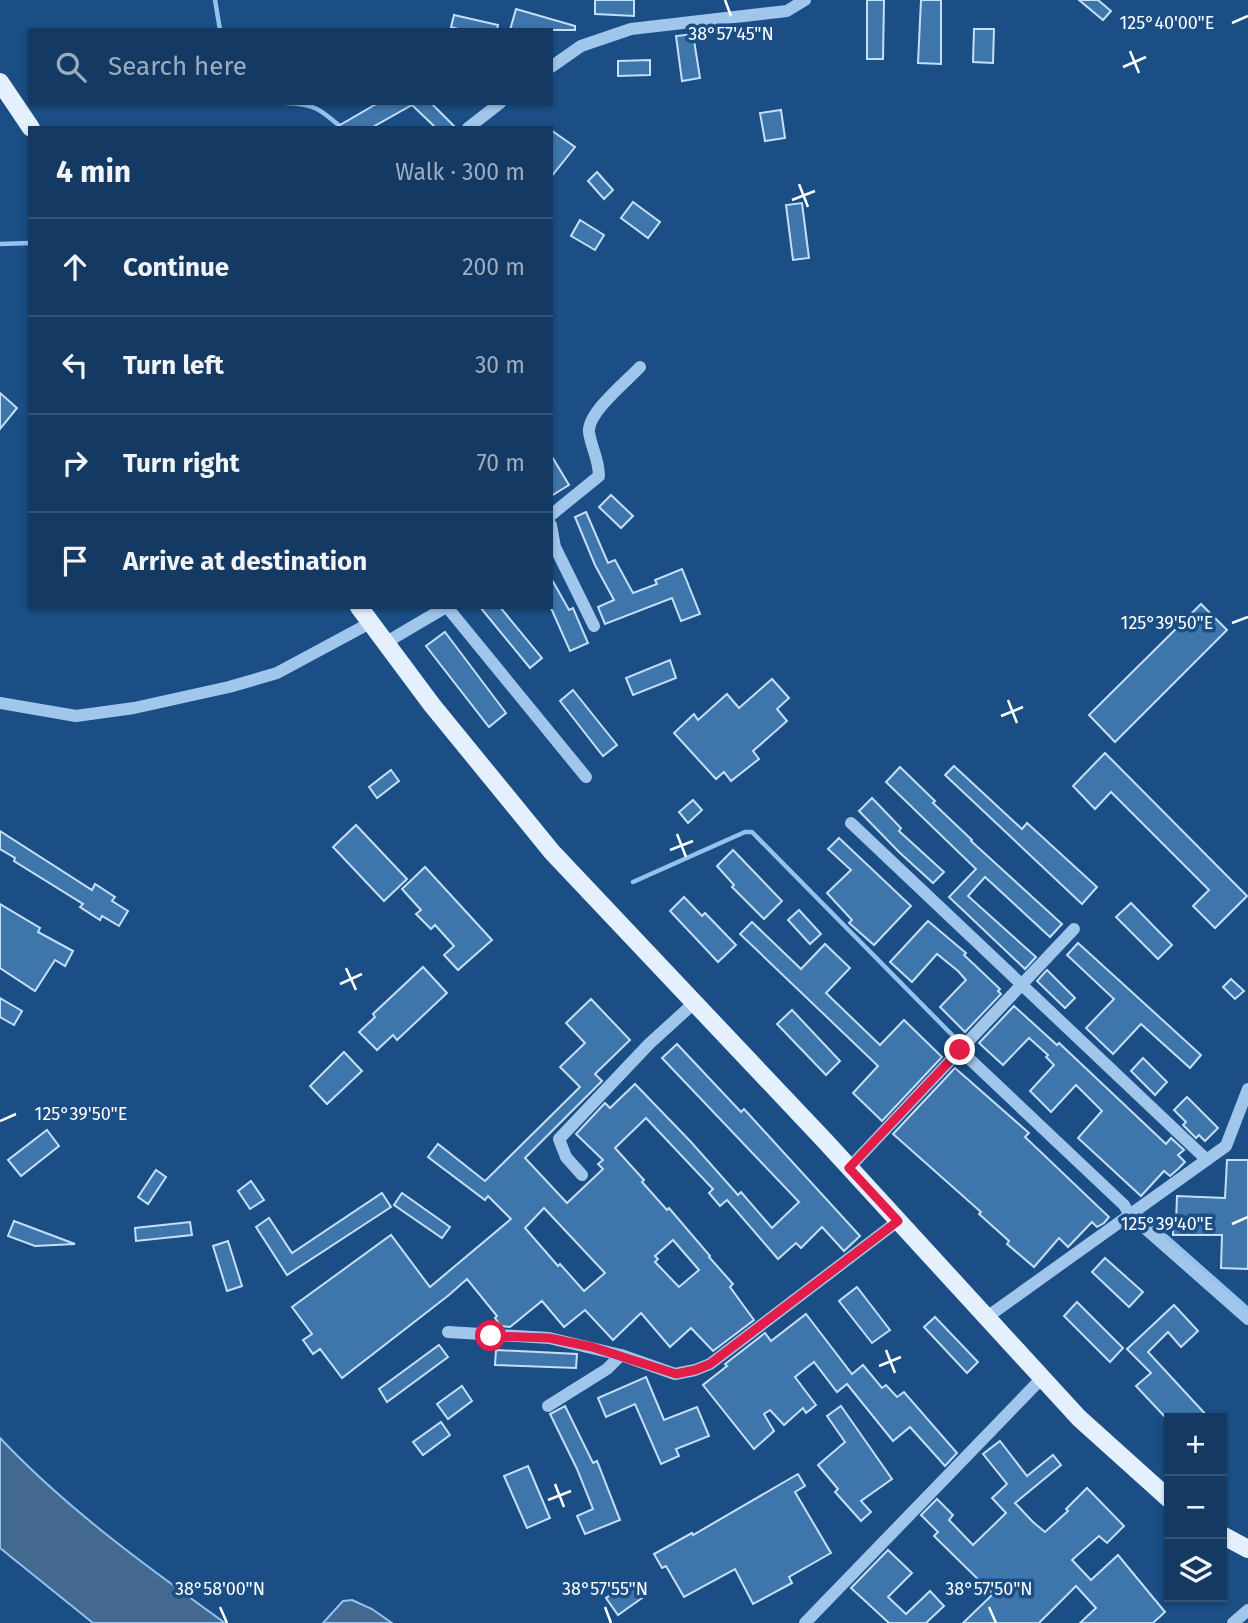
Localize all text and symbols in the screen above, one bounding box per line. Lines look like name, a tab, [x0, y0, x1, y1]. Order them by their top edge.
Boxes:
text: 125°40'00"E	[1120, 12, 1214, 34]
text: 38°57'45"N	[688, 23, 774, 45]
search box	[28, 28, 553, 105]
icon: search	[52, 48, 90, 86]
text: Search here	[108, 51, 247, 82]
text: 4 min	[56, 154, 131, 190]
text: Walk · 300 m	[395, 158, 525, 186]
icon: ahead	[56, 248, 94, 286]
text: Continue	[123, 252, 229, 283]
text: 200 m	[462, 253, 525, 281]
icon: left	[56, 346, 94, 384]
text: Turn left	[123, 350, 224, 381]
text: 30 m	[475, 351, 525, 379]
icon: right	[56, 444, 94, 482]
text: Turn right	[123, 448, 240, 479]
text: 70 m	[476, 449, 525, 477]
icon: arrive	[56, 542, 94, 580]
text: Arrive at destination	[123, 546, 367, 577]
text: 125°39'50"E	[1121, 612, 1213, 634]
route end	[944, 1034, 975, 1065]
text: 125°39'50"E	[35, 1103, 127, 1125]
text: 125°39'40"E	[1121, 1213, 1213, 1235]
route start	[475, 1320, 506, 1351]
map controls	[1164, 1413, 1227, 1602]
button: +	[1164, 1413, 1227, 1476]
button: −	[1164, 1476, 1227, 1539]
button: layers	[1164, 1539, 1227, 1602]
text: 38°58'00"N	[175, 1578, 265, 1600]
text: 38°57'55"N	[562, 1578, 648, 1600]
text: 38°57'50"N	[945, 1578, 1033, 1600]

